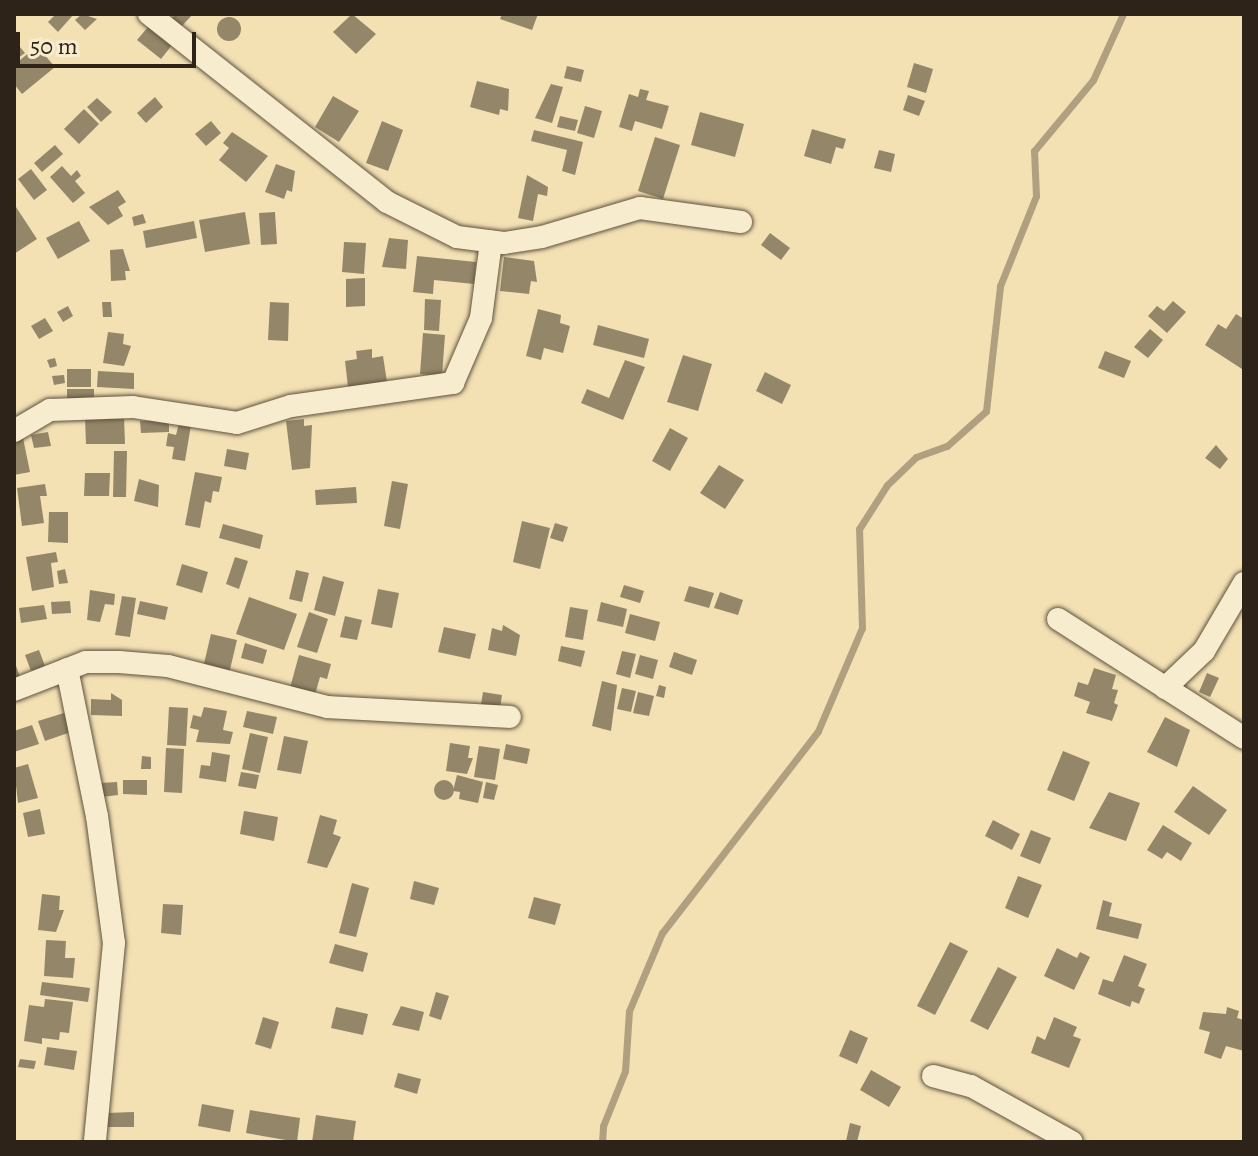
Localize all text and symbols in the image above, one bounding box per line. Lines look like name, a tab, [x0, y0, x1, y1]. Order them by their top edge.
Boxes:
scale bar	[20, 16, 200, 66]
text: 50 m	[30, 30, 78, 62]

